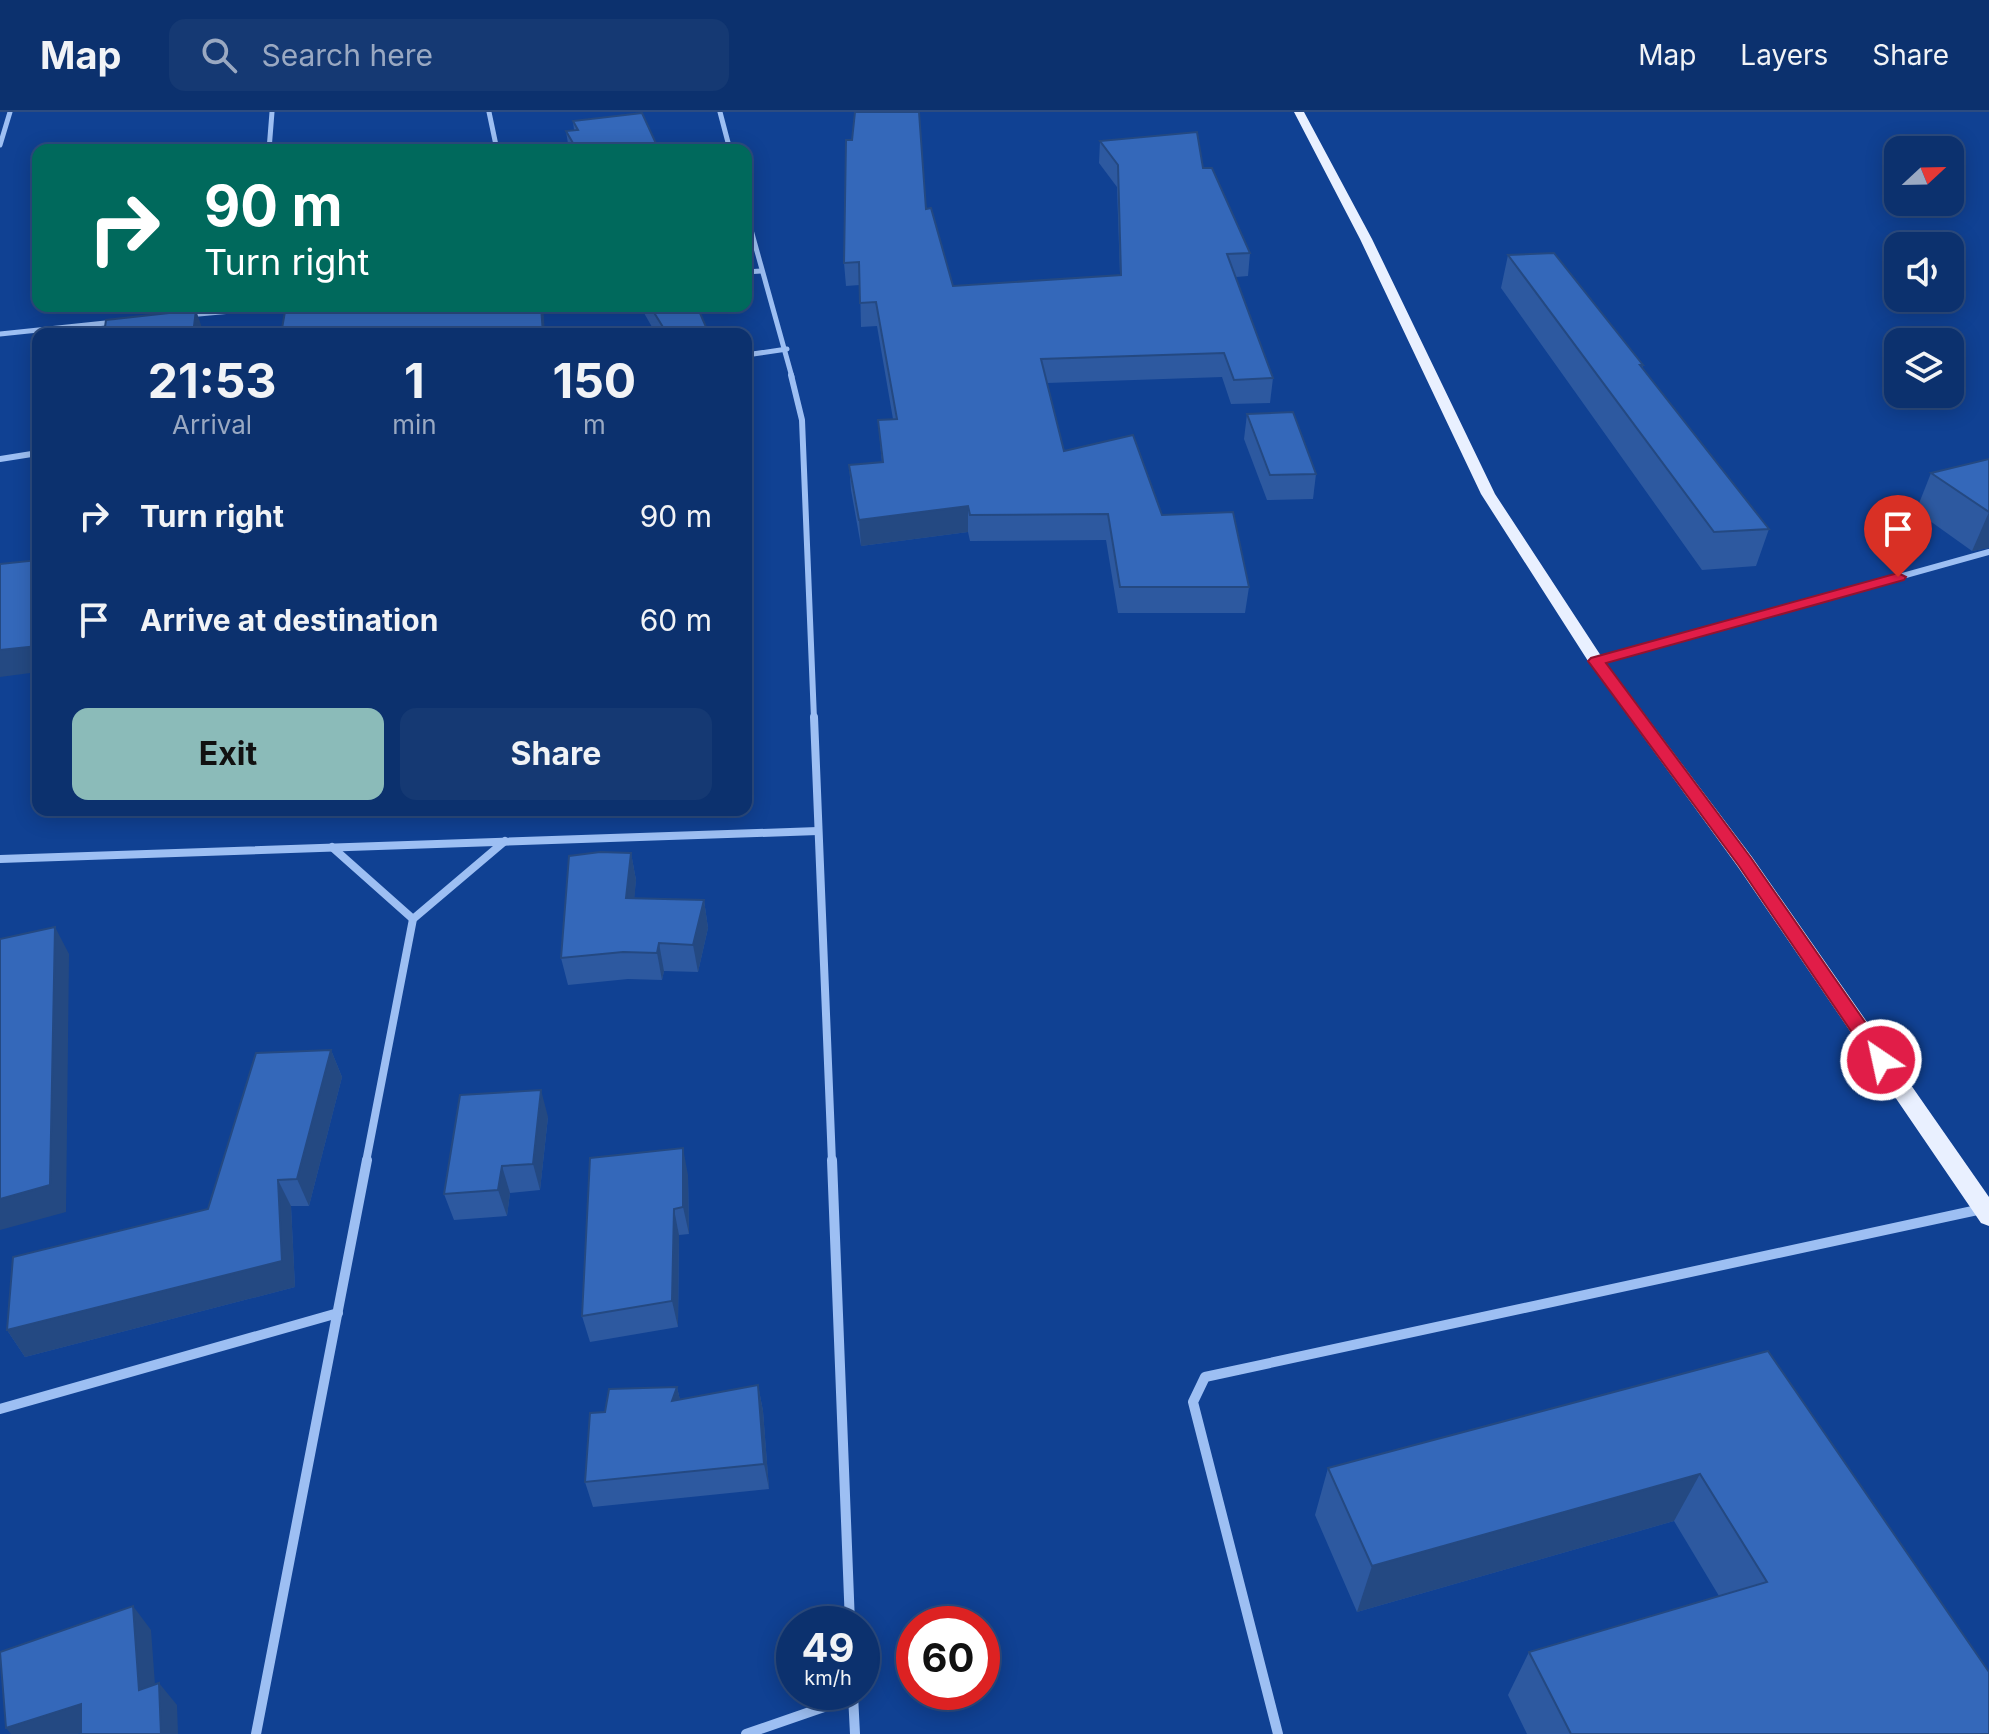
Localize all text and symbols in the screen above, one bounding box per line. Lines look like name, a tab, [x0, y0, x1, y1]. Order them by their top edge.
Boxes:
search box	[169, 19, 729, 91]
text: Map	[40, 32, 121, 78]
icon: search	[197, 33, 241, 77]
text: Search here	[261, 37, 433, 73]
text: Map	[1638, 38, 1696, 72]
text: Layers	[1740, 38, 1828, 72]
text: Share	[1872, 38, 1949, 72]
north arrow	[1884, 136, 1964, 216]
map controls	[1884, 136, 1964, 408]
text: 90 m	[204, 172, 343, 240]
icon: right	[72, 176, 176, 280]
button: sound	[1884, 232, 1964, 312]
text: Turn right	[204, 240, 369, 284]
button: layers	[1884, 328, 1964, 408]
text: 21:53	[148, 351, 276, 410]
text: 1	[404, 351, 425, 410]
text: 150	[552, 351, 636, 410]
text: Arrival	[172, 409, 252, 440]
text: min	[392, 409, 437, 440]
text: m	[583, 409, 606, 440]
icon: right	[72, 494, 116, 538]
pin	[1864, 495, 1932, 577]
text: Turn right	[140, 498, 284, 534]
text: 90 m	[640, 498, 712, 534]
icon: arrive	[1876, 507, 1920, 551]
icon: arrive	[72, 598, 116, 642]
text: Arrive at destination	[140, 602, 438, 638]
text: 60 m	[640, 602, 712, 638]
button: Exit	[72, 708, 384, 800]
button: Share	[400, 708, 712, 800]
position arrow	[1839, 1018, 1923, 1102]
speed limit sign: 60	[896, 1606, 1000, 1710]
text: 49	[801, 1623, 855, 1672]
text: km/h	[804, 1666, 852, 1690]

